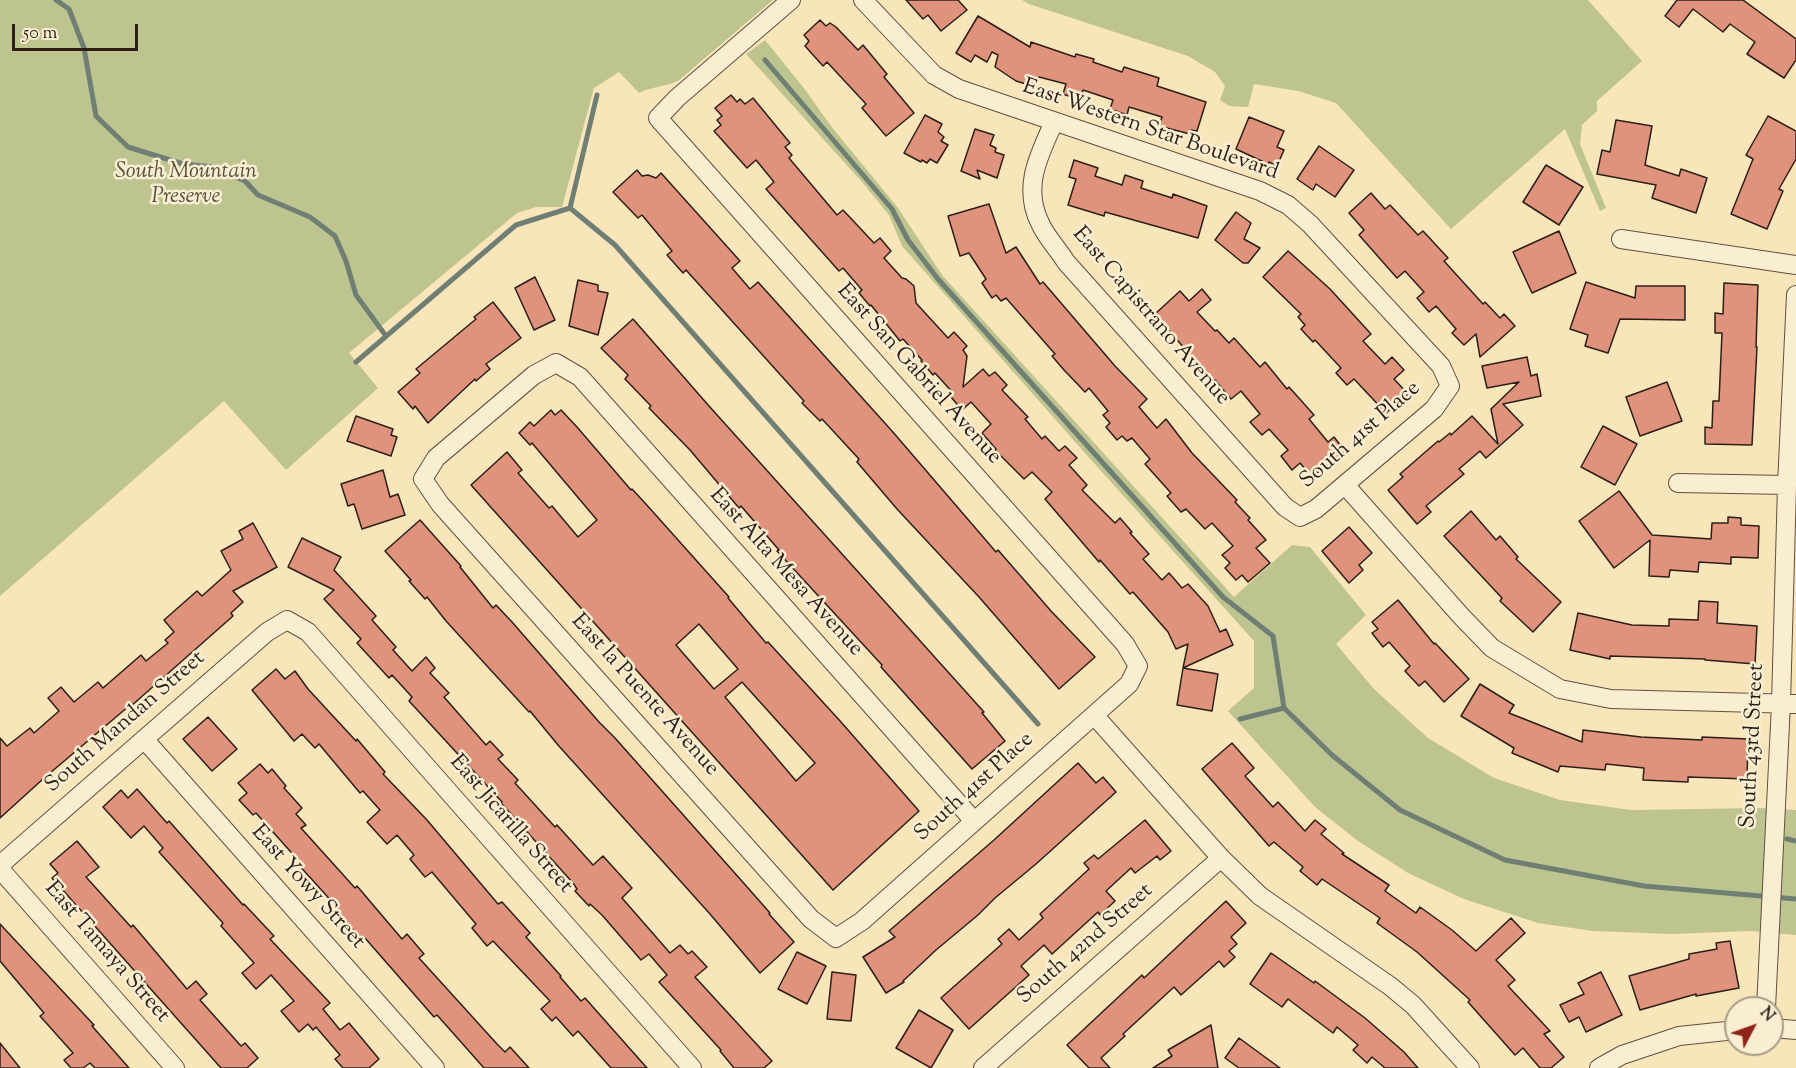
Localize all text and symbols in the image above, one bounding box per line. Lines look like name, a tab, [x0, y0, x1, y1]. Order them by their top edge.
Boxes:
scale bar	[15, 12, 141, 50]
text: 50 m	[23, 21, 57, 47]
street label: East Western Star Boulevard	[1019, 75, 1281, 187]
park label: South Mountain Preserve	[115, 160, 257, 212]
street label: East Capistrano Avenue	[1065, 222, 1235, 412]
street label: East San Gabriel Avenue	[830, 279, 1006, 471]
street label: South 41st Place	[1295, 377, 1427, 495]
street label: East Alta Mesa Avenue	[702, 483, 868, 663]
street label: East la Puente Avenue	[564, 610, 724, 782]
street label: South Mandan Street	[41, 646, 211, 800]
street label: South 43rd Street	[1737, 663, 1771, 829]
street label: South 41st Place	[910, 728, 1040, 848]
street label: East Jicarilla Street	[443, 750, 577, 900]
street label: East Yowy Street	[244, 820, 370, 956]
street label: East Tamaya Street	[37, 877, 175, 1029]
street label: South 42nd Street	[1013, 879, 1159, 1011]
north arrow	[1724, 996, 1784, 1056]
text: N	[1754, 1003, 1779, 1028]

